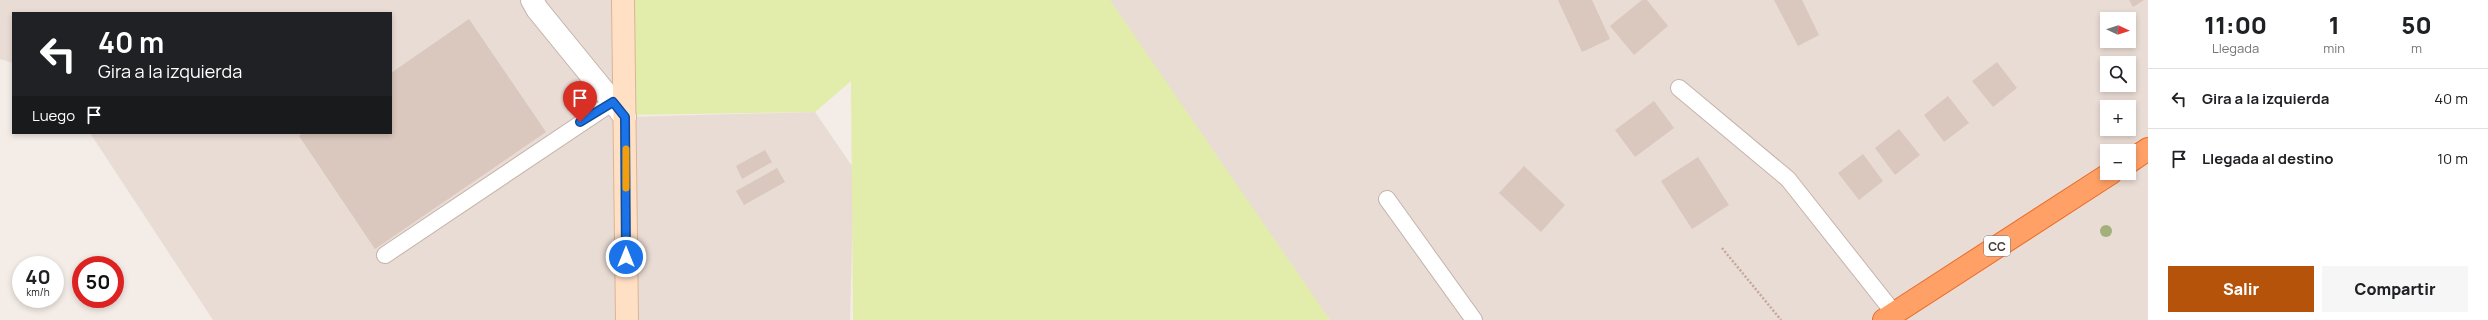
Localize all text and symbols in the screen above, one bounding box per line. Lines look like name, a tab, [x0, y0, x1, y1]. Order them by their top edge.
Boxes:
text: 11:00	[2204, 8, 2267, 41]
text: 1	[2329, 8, 2340, 41]
text: 50	[2401, 8, 2432, 41]
north arrow	[2100, 12, 2136, 48]
map controls	[2100, 12, 2136, 180]
text: 40 m	[98, 23, 164, 61]
icon: left	[32, 28, 84, 80]
text: Llegada	[2212, 39, 2259, 57]
text: min	[2323, 39, 2345, 57]
text: m	[2411, 39, 2422, 57]
button: search	[2100, 56, 2136, 92]
text: Gira a la izquierda	[98, 59, 242, 83]
pin	[563, 81, 597, 122]
icon: arrive	[569, 87, 591, 109]
icon: left	[2168, 88, 2190, 110]
text: Gira a la izquierda	[2202, 88, 2329, 109]
text: 40 m	[2434, 88, 2468, 109]
button: +	[2100, 100, 2136, 136]
icon: arrive	[83, 104, 105, 126]
text: Luego	[32, 105, 75, 126]
button: −	[2100, 144, 2136, 180]
icon: arrive	[2168, 148, 2190, 170]
text: Llegada al destino	[2202, 148, 2334, 169]
text: 10 m	[2437, 148, 2468, 169]
position arrow	[605, 236, 647, 278]
road number: CC	[1984, 236, 2010, 256]
speed limit sign: 50	[72, 256, 124, 308]
text: 40	[25, 263, 51, 290]
button: Salir	[2168, 266, 2314, 312]
button: Compartir	[2322, 266, 2468, 312]
text: km/h	[26, 285, 50, 299]

